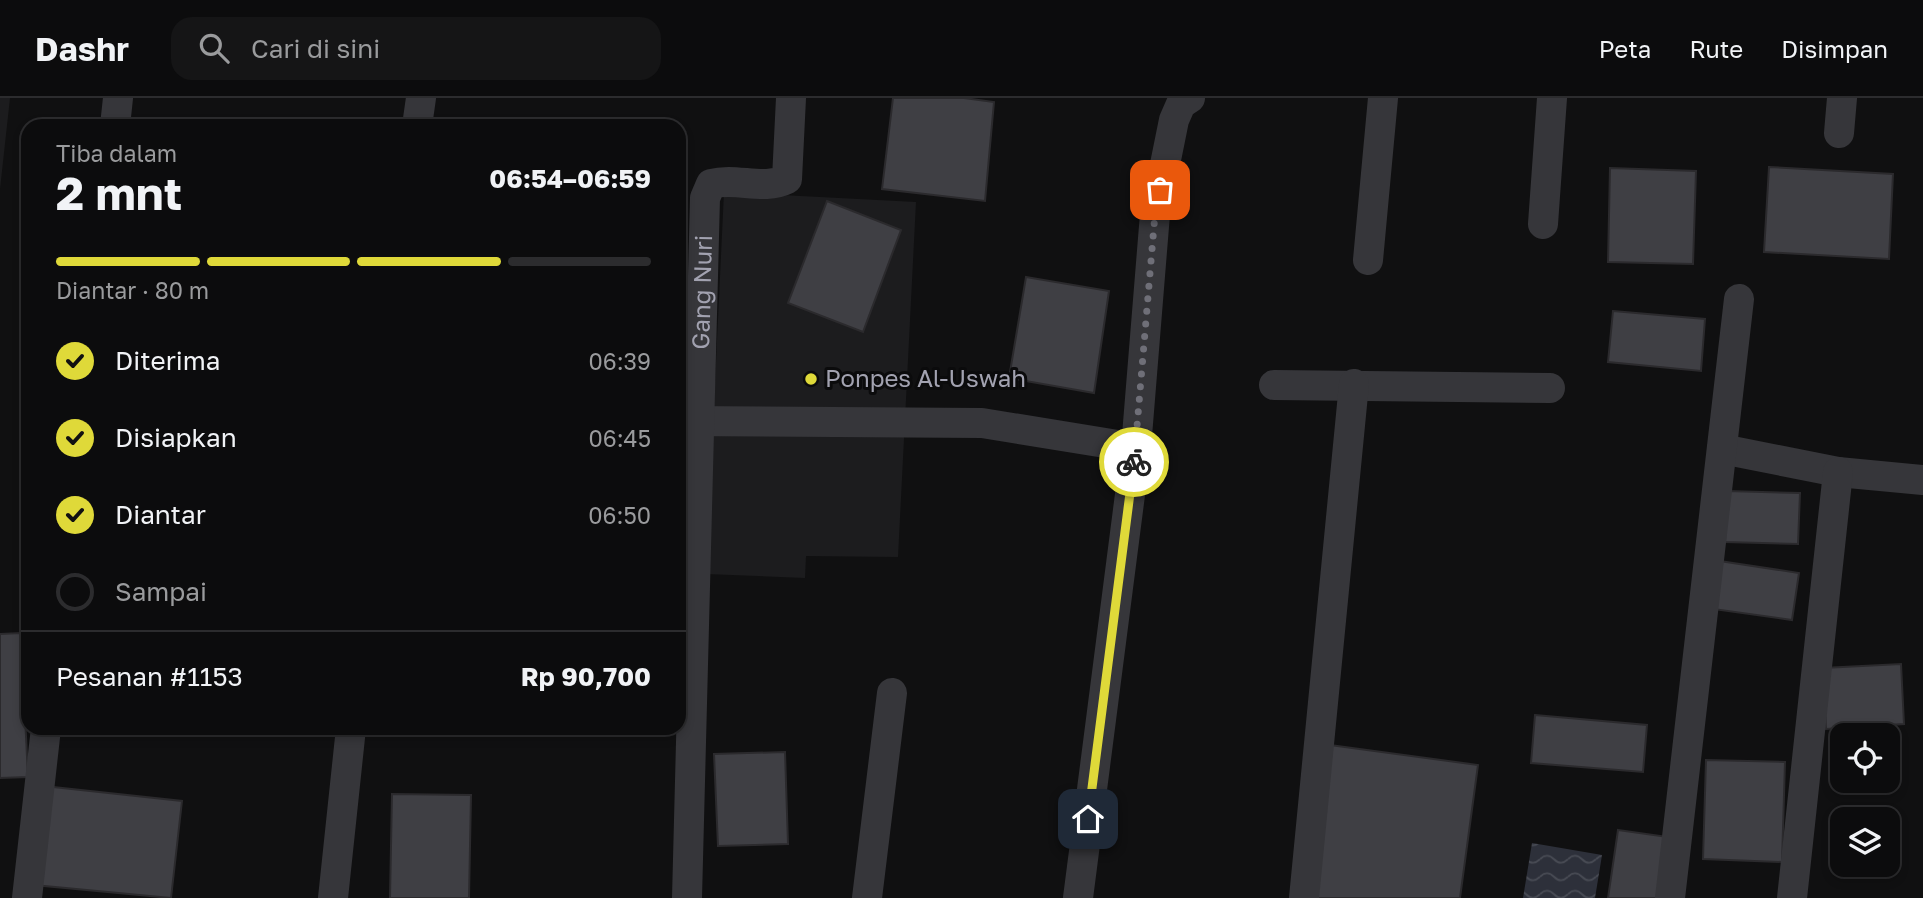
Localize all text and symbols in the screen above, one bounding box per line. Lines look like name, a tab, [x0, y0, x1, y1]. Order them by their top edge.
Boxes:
search box	[171, 17, 661, 80]
text: Dashr	[35, 29, 129, 68]
icon: search	[195, 29, 233, 67]
text: Cari di sini	[251, 33, 380, 64]
text: Peta	[1599, 34, 1651, 63]
text: Rute	[1689, 34, 1743, 63]
text: Disimpan	[1781, 34, 1888, 63]
text: Tiba dalam	[56, 139, 177, 167]
pin	[1130, 160, 1190, 220]
text: 06:54–06:59	[489, 163, 651, 194]
text: 2 mnt	[56, 165, 182, 220]
icon: bag	[1141, 171, 1179, 209]
street label: Gang Nuri	[685, 235, 717, 350]
text: Diantar · 80 m	[56, 276, 209, 304]
icon: check	[56, 342, 94, 380]
text: Diterima	[115, 345, 220, 376]
text: 06:39	[589, 347, 651, 375]
place label: Ponpes Al-Uswah	[825, 363, 1026, 392]
marker: Ponpes Al-Uswah	[803, 371, 819, 387]
icon: check	[56, 419, 94, 457]
text: Disiapkan	[115, 422, 237, 453]
text: 06:45	[589, 424, 651, 452]
courier	[1099, 427, 1169, 497]
icon: bike	[1115, 443, 1153, 481]
icon: check	[56, 496, 94, 534]
text: Diantar	[115, 499, 206, 530]
text: 06:50	[588, 501, 651, 529]
text: Sampai	[115, 576, 207, 607]
text: Pesanan #1153	[56, 661, 243, 692]
text: Rp 90,700	[521, 661, 651, 692]
map controls	[1830, 723, 1900, 877]
button: locate	[1830, 723, 1900, 793]
pin	[1058, 789, 1118, 849]
icon: home	[1069, 800, 1107, 838]
button: layers	[1830, 807, 1900, 877]

